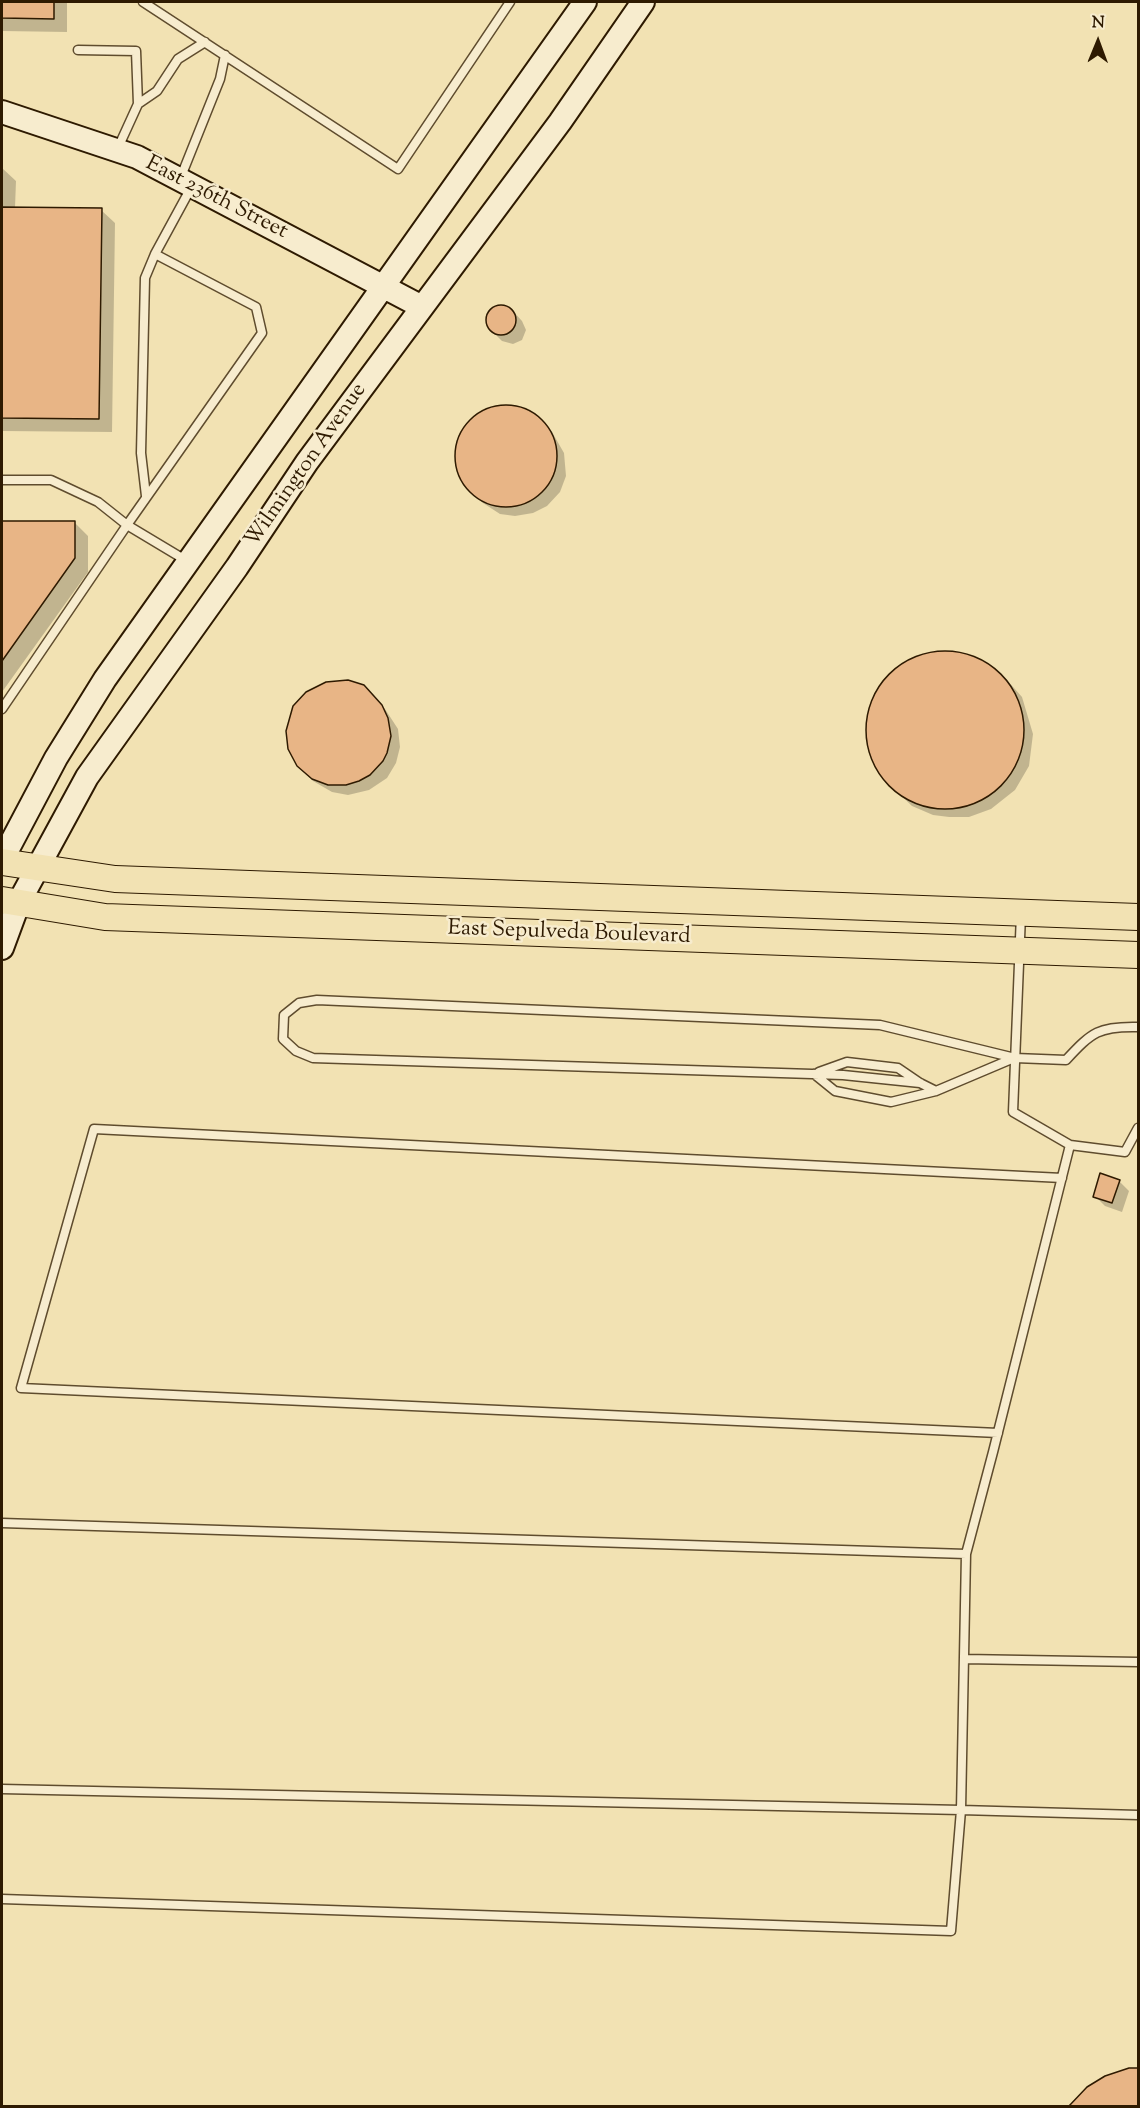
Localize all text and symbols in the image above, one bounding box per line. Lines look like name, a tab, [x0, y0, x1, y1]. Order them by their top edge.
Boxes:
north arrow	[1068, 12, 1128, 72]
text: N	[1092, 12, 1105, 35]
street label: East 236th Street	[140, 152, 292, 246]
street label: Wilmington Avenue	[240, 379, 374, 553]
street label: East Sepulveda Boulevard	[447, 917, 691, 951]

